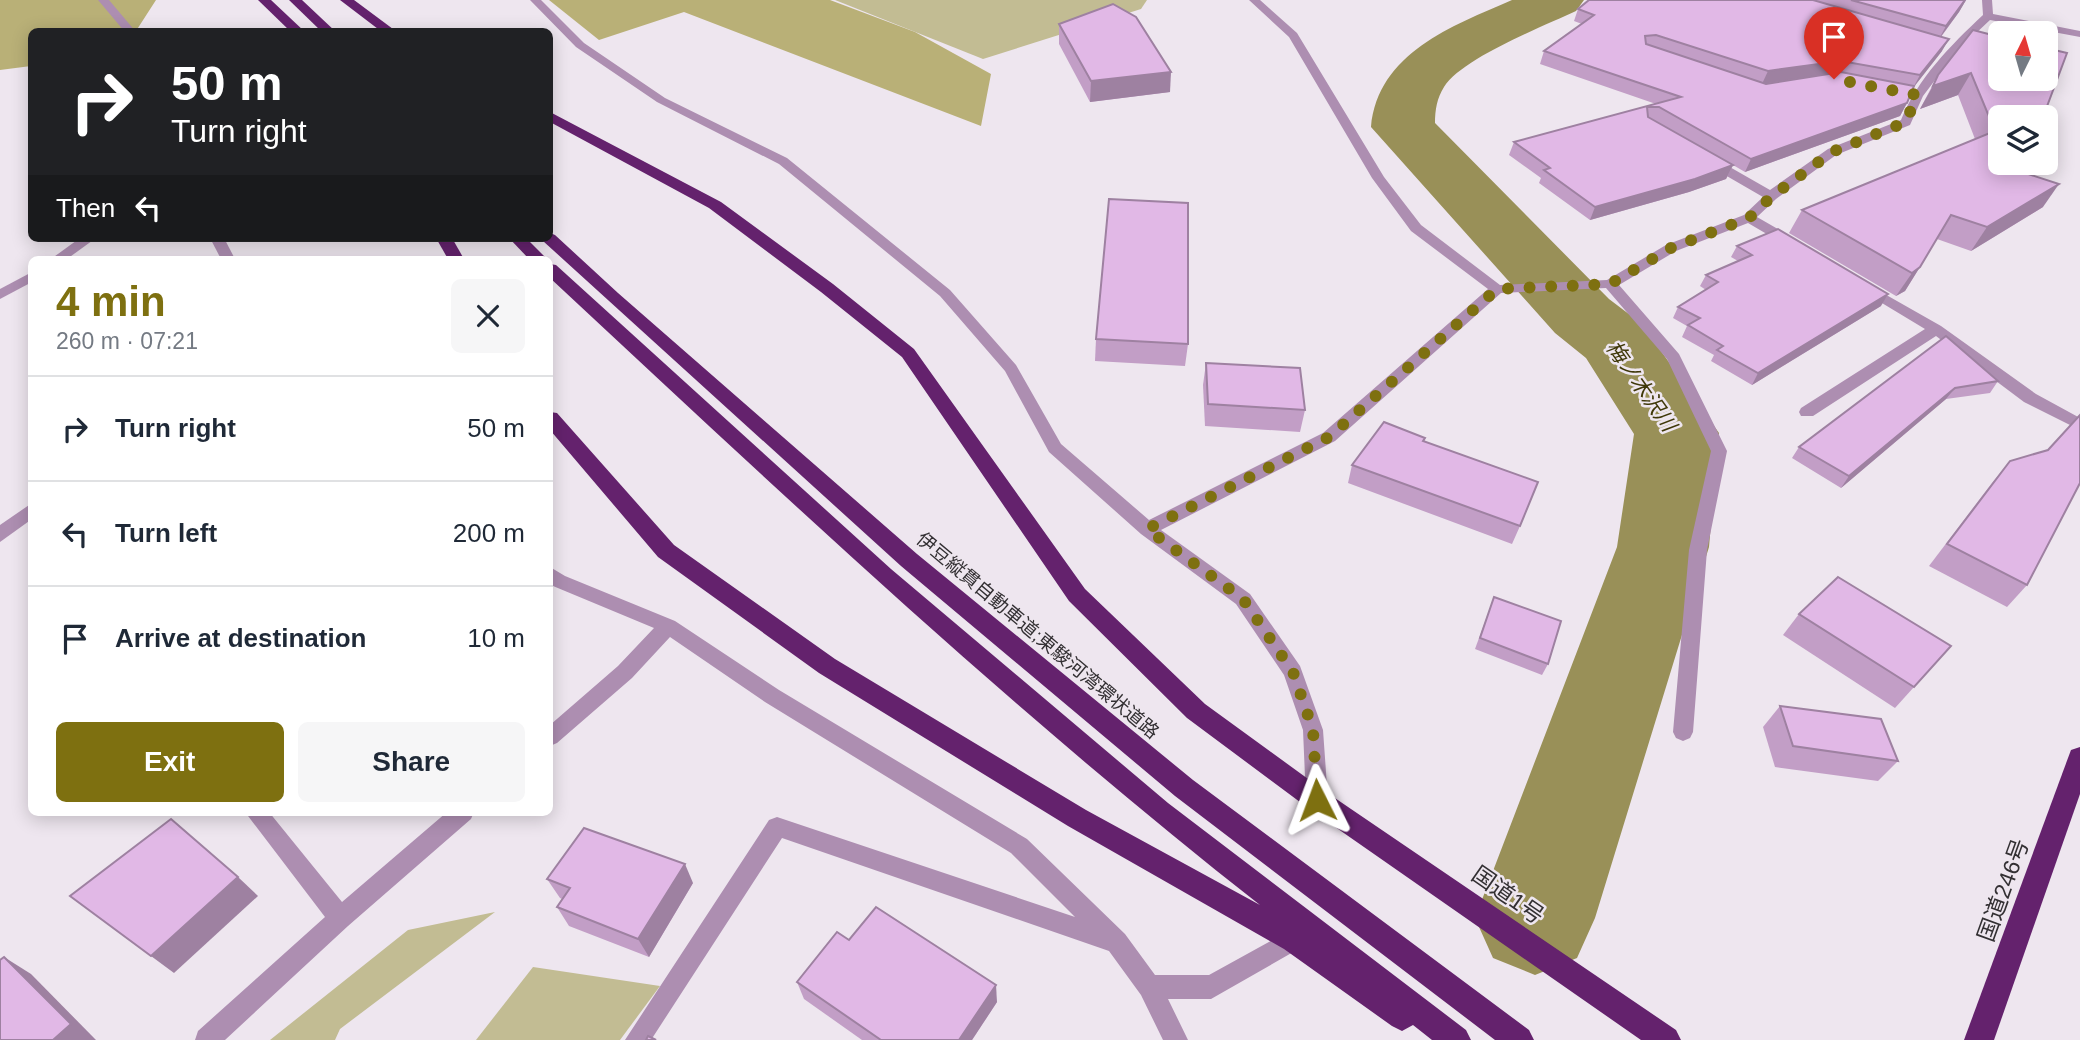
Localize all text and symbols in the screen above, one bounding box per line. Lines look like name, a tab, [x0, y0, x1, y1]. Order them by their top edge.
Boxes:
pin	[1804, 7, 1864, 79]
icon: arrive	[1815, 18, 1853, 56]
north arrow	[1988, 21, 2058, 91]
map controls	[1988, 21, 2058, 175]
icon: right	[56, 56, 147, 147]
text: 50 m	[171, 56, 283, 110]
button: layers	[1988, 105, 2058, 175]
text: Turn right	[171, 113, 307, 149]
icon: left	[129, 189, 167, 227]
text: Then	[56, 193, 115, 223]
text: 4 min	[56, 278, 166, 325]
button: close	[451, 279, 525, 353]
text: 260 m · 07:21	[56, 328, 198, 354]
water label: 梅ノ木沢川	[1602, 336, 1682, 437]
icon: right	[56, 410, 94, 448]
text: Turn right	[115, 413, 236, 443]
text: 50 m	[467, 413, 525, 443]
icon: left	[56, 515, 94, 553]
text: Turn left	[115, 518, 217, 548]
text: 200 m	[453, 518, 525, 548]
street label: 伊豆縦貫自動車道;東駿河湾環状道路	[912, 528, 1163, 743]
icon: arrive	[56, 620, 94, 658]
text: Arrive at destination	[115, 623, 366, 653]
text: 10 m	[467, 623, 525, 653]
button: Exit	[56, 722, 284, 802]
button: Share	[298, 722, 525, 802]
position arrow	[1280, 763, 1354, 837]
street label: 国道246号	[1972, 835, 2034, 945]
street label: 国道1号	[1467, 861, 1549, 929]

